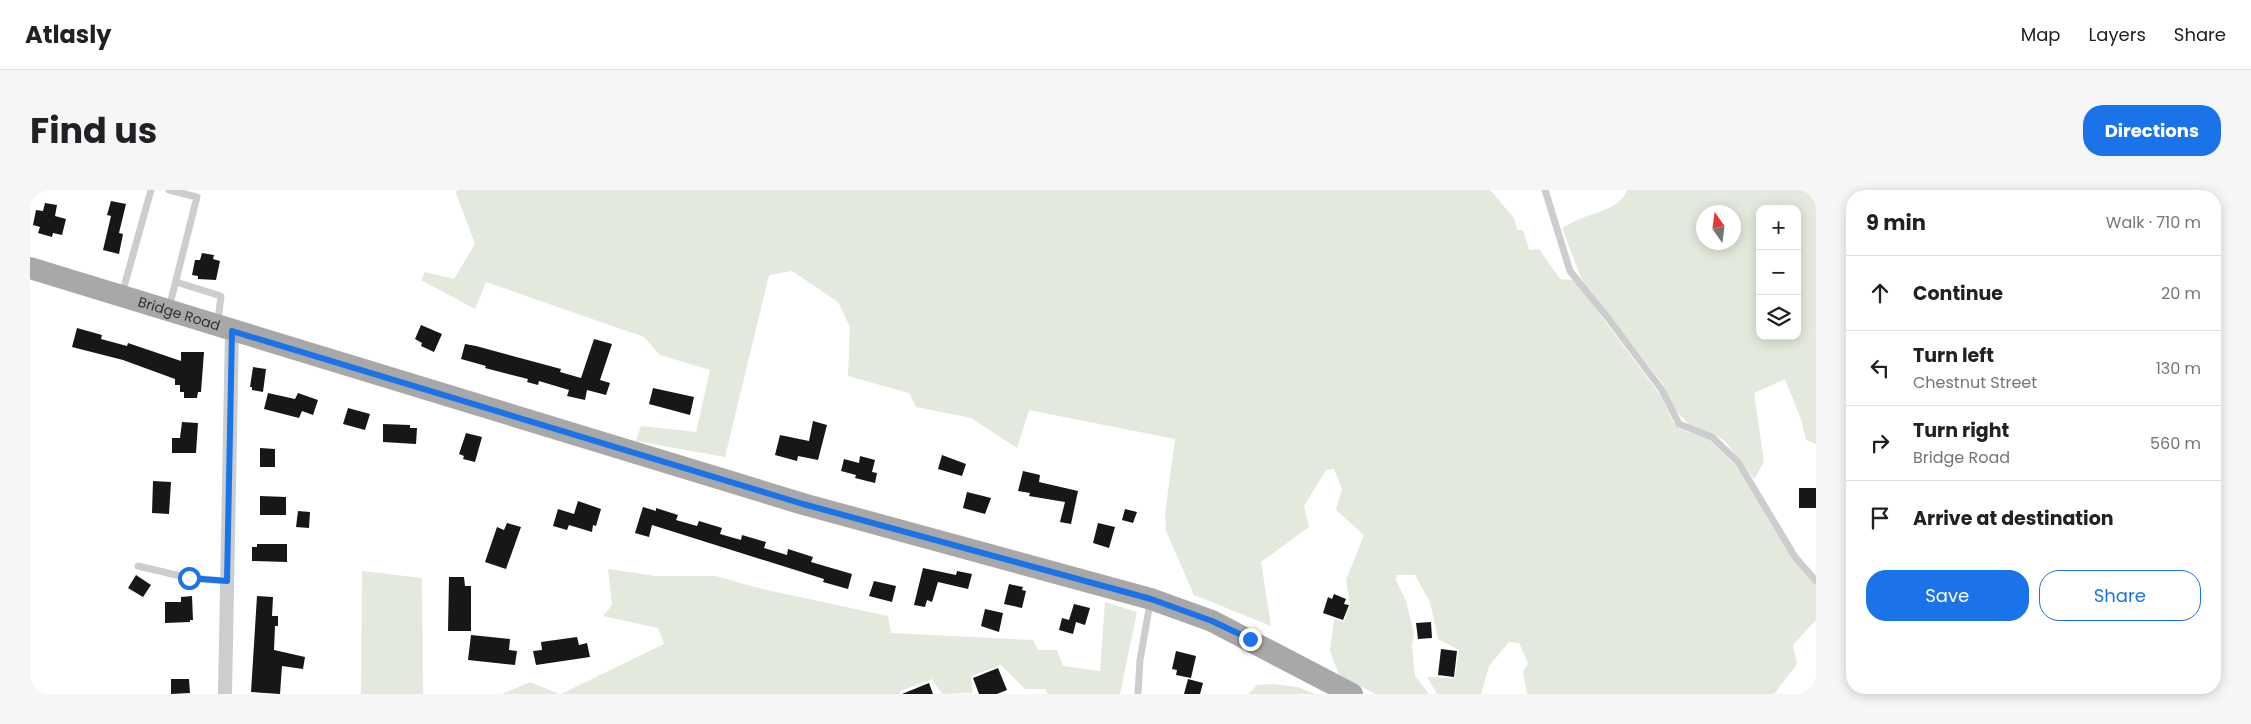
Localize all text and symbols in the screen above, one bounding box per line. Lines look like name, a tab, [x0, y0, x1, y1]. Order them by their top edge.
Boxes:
text: Atlasly	[25, 18, 111, 51]
text: Map	[2021, 22, 2061, 47]
text: Layers	[2089, 22, 2146, 47]
text: Share	[2174, 22, 2226, 47]
button: Directions	[2083, 105, 2221, 156]
text: Find us	[30, 106, 157, 155]
north arrow	[1696, 205, 1741, 250]
map controls	[1756, 205, 1801, 340]
button: +	[1756, 205, 1801, 250]
text: 9 min	[1866, 208, 1926, 237]
text: Walk · 710 m	[2106, 211, 2201, 234]
button: −	[1756, 250, 1801, 295]
icon: ahead	[1866, 279, 1894, 307]
text: Continue	[1913, 280, 2003, 307]
text: 20 m	[2161, 282, 2201, 305]
street label: Bridge Road	[136, 292, 223, 336]
button: layers	[1756, 295, 1801, 340]
text: Turn left	[1913, 342, 1994, 369]
icon: left	[1866, 354, 1894, 382]
text: 130 m	[2156, 357, 2201, 380]
text: Chestnut Street	[1913, 371, 2037, 394]
text: Turn right	[1913, 417, 2009, 444]
icon: right	[1866, 429, 1894, 457]
text: 560 m	[2150, 432, 2201, 455]
text: Bridge Road	[1913, 446, 2010, 469]
icon: arrive	[1866, 504, 1894, 532]
text: Arrive at destination	[1913, 505, 2114, 532]
route start	[178, 567, 201, 590]
button: Save	[1866, 570, 2029, 621]
button: Share	[2039, 570, 2201, 621]
route end	[1239, 628, 1262, 651]

